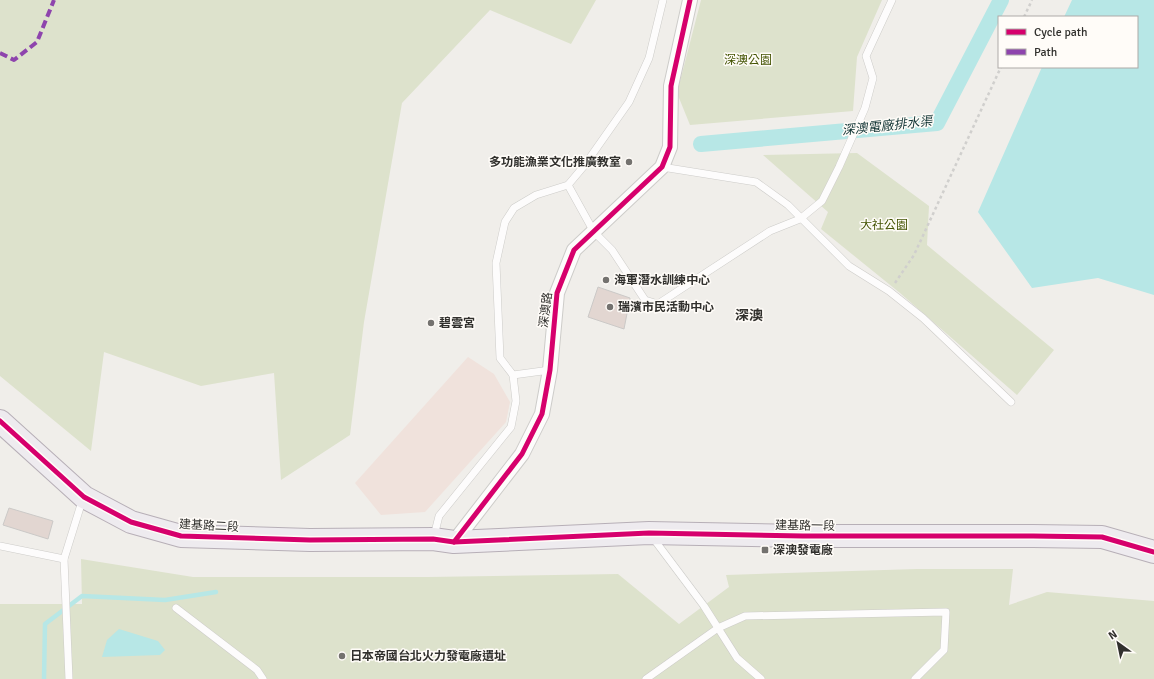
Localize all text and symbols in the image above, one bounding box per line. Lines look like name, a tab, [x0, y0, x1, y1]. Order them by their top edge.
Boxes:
legend	[998, 16, 1138, 68]
text: Cycle path	[1034, 25, 1087, 40]
text: Path	[1034, 45, 1057, 60]
park label: 深澳公園	[724, 53, 772, 68]
water label: 深澳電廠排水渠	[841, 113, 935, 139]
place label: 多功能漁業文化推廣教室	[489, 155, 621, 170]
marker: 多功能漁業文化推廣教室	[624, 157, 634, 167]
park label: 大社公園	[860, 218, 908, 233]
place label: 海軍潛水訓練中心	[614, 273, 710, 288]
marker: 海軍潛水訓練中心	[601, 275, 611, 285]
street label: 深澳路	[536, 291, 556, 329]
place label: 瑞濱市民活動中心	[618, 300, 714, 315]
marker: 瑞濱市民活動中心	[605, 302, 615, 312]
district label: 深澳	[735, 307, 763, 324]
place label: 碧雲宮	[439, 316, 475, 331]
marker: 碧雲宮	[426, 318, 436, 328]
street label: 建基路二段	[179, 517, 239, 535]
street label: 建基路一段	[775, 518, 835, 534]
place label: 深澳發電廠	[773, 543, 833, 558]
marker: 深澳發電廠	[760, 545, 770, 555]
north arrow	[1098, 623, 1138, 663]
text: N	[1106, 627, 1120, 643]
place label: 日本帝國台北火力發電廠遺址	[350, 649, 506, 664]
marker: 日本帝國台北火力發電廠遺址	[337, 651, 347, 661]

